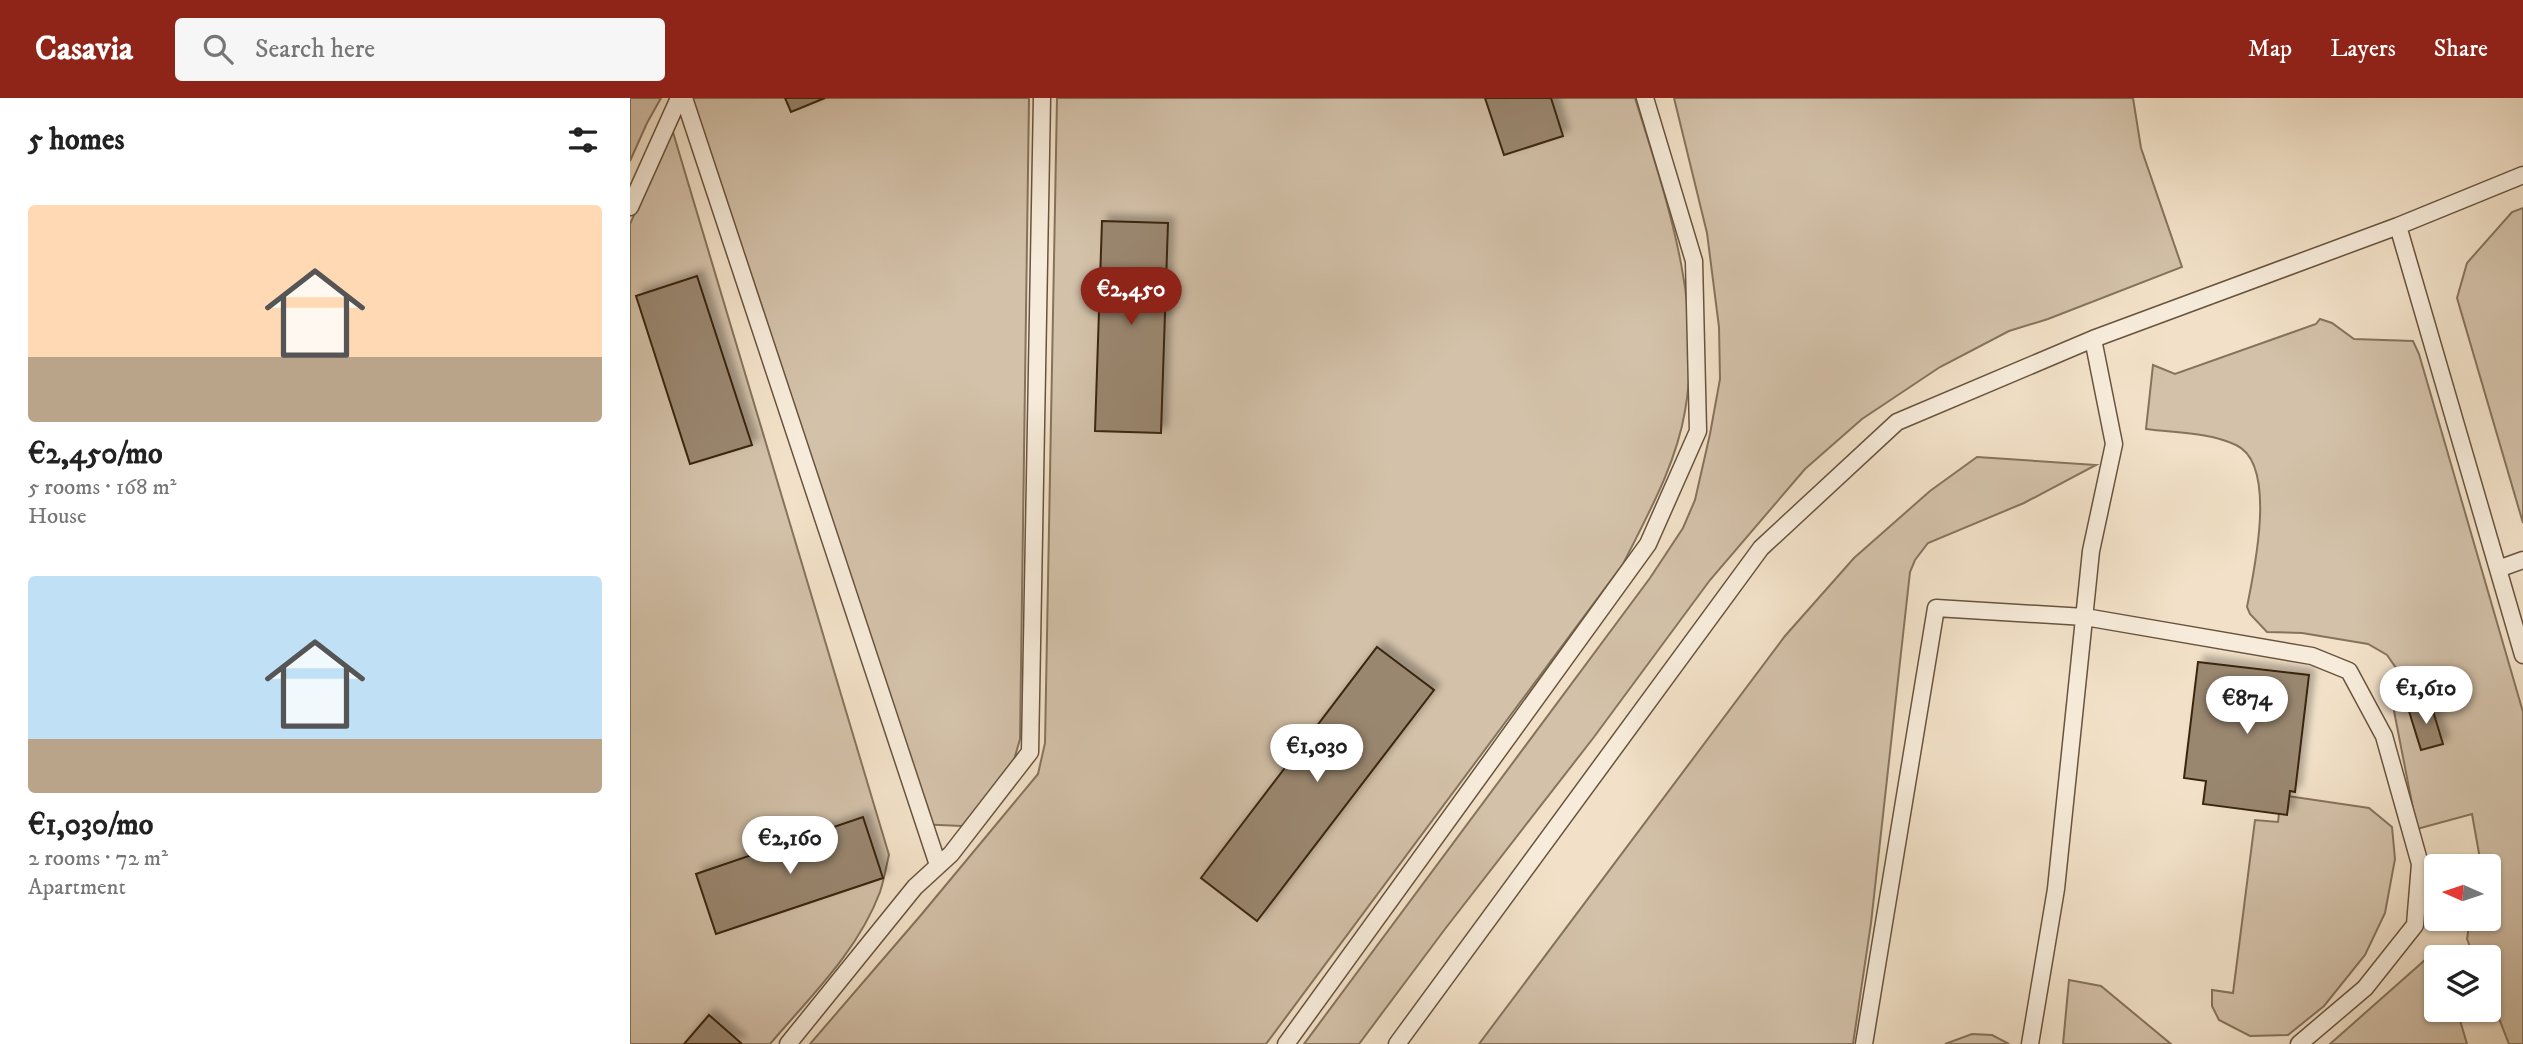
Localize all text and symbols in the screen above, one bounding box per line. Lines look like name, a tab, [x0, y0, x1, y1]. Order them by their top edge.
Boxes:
search box	[175, 18, 665, 81]
text: Casavia	[35, 29, 133, 70]
icon: search	[199, 30, 237, 68]
text: Search here	[255, 33, 375, 66]
text: Map	[2248, 34, 2292, 64]
text: Layers	[2330, 34, 2396, 64]
text: Share	[2434, 34, 2488, 64]
icon: filters	[564, 121, 602, 159]
text: 5 homes	[28, 122, 124, 159]
icon: home	[252, 250, 378, 376]
pin: €2,450	[1074, 268, 1188, 327]
text: €2,450	[1097, 275, 1165, 304]
text: €2,450/mo	[28, 436, 163, 473]
text: 5 rooms · 168 m²	[28, 473, 176, 502]
text: House	[28, 502, 86, 531]
icon: home	[252, 621, 378, 747]
pin: €1,610	[2369, 666, 2483, 726]
text: €1,610	[2396, 674, 2456, 703]
pin: €874	[2206, 676, 2288, 736]
text: €874	[2222, 684, 2272, 713]
pin: €1,030	[1260, 724, 1374, 784]
text: €1,030	[1286, 732, 1348, 761]
text: €1,030/mo	[28, 807, 153, 844]
pin: €2,160	[733, 816, 847, 876]
text: €2,160	[758, 824, 822, 853]
text: 2 rooms · 72 m²	[28, 844, 168, 873]
north arrow	[2424, 854, 2501, 931]
map controls	[2424, 854, 2501, 1022]
text: Apartment	[28, 873, 126, 902]
button: layers	[2424, 945, 2501, 1022]

